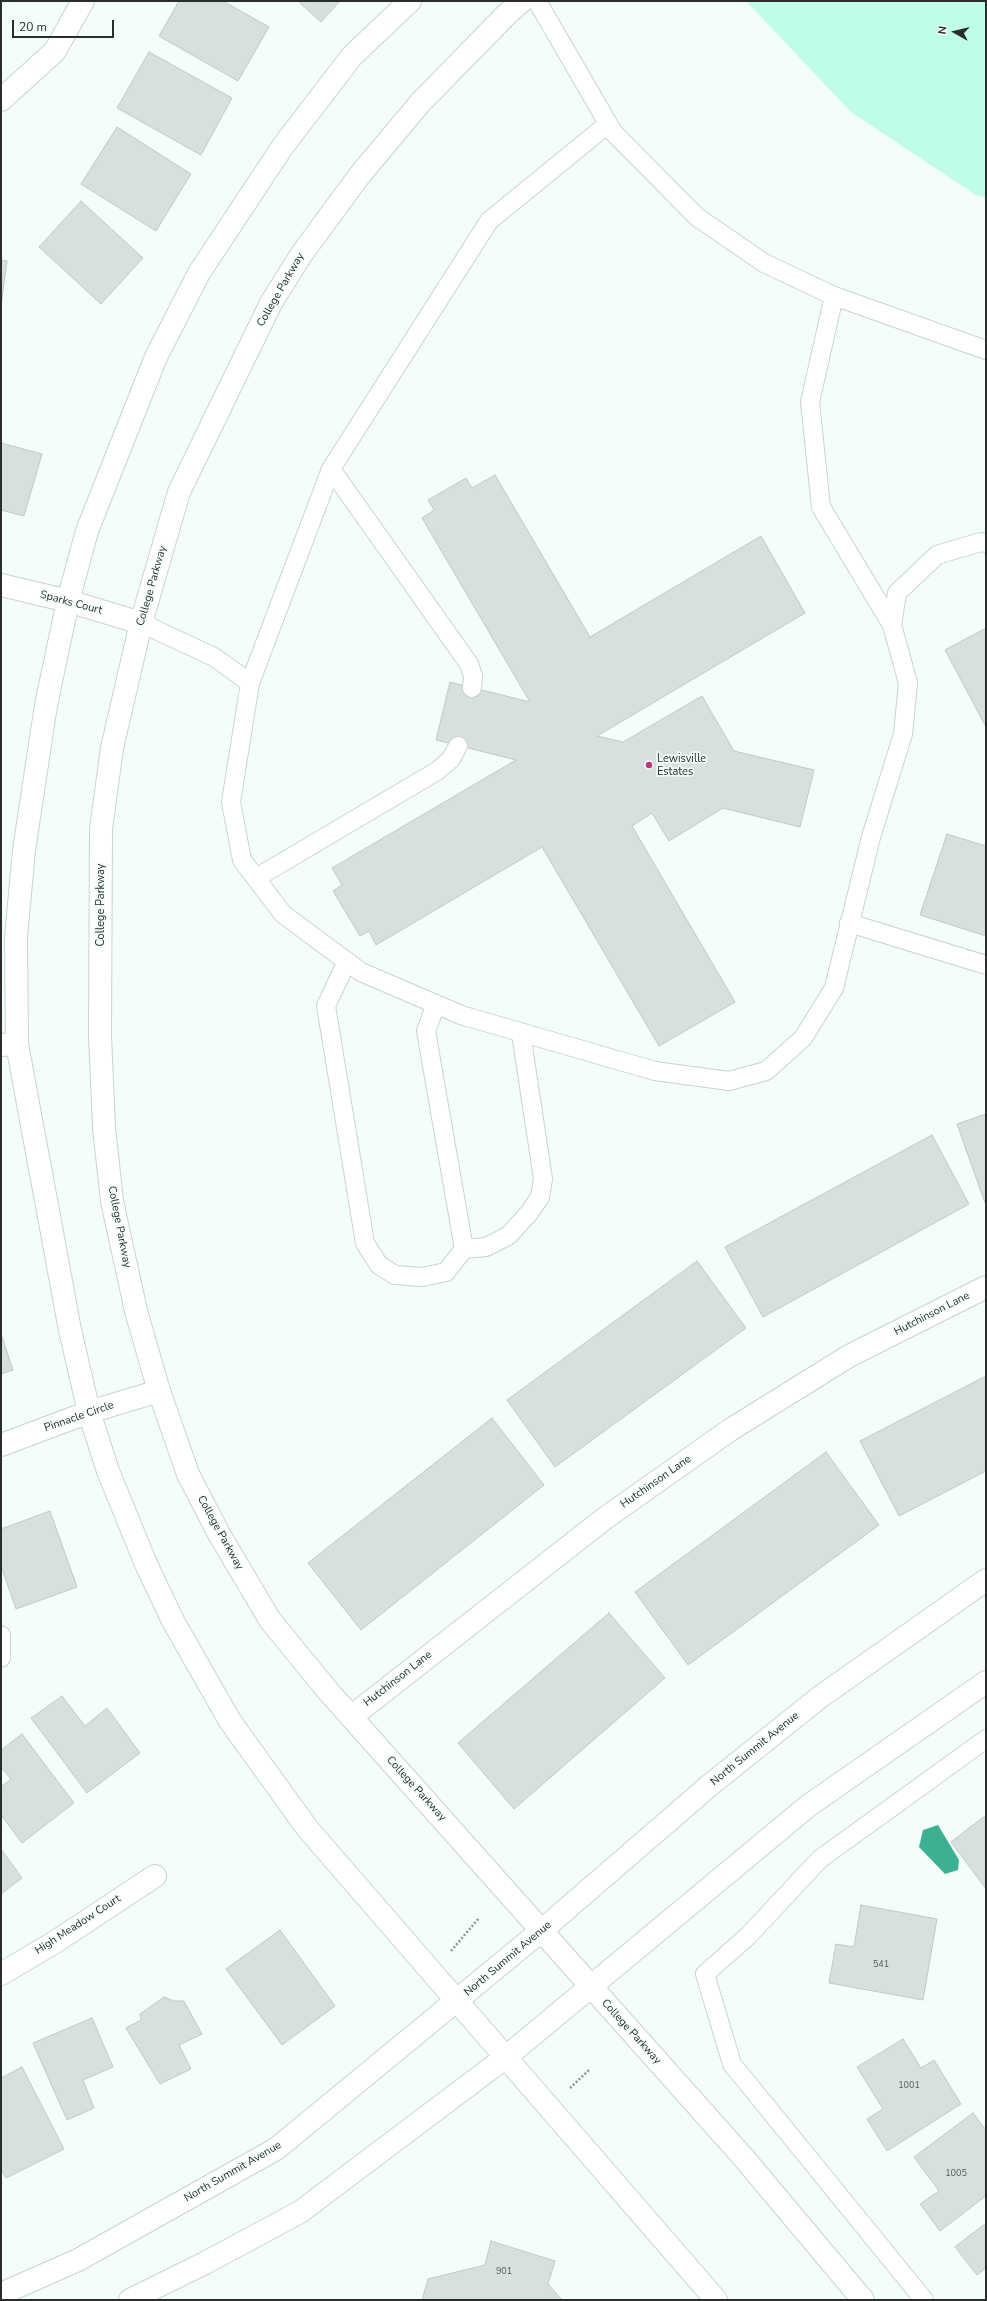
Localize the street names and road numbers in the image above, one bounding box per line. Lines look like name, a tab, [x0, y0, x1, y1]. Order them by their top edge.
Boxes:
street label: College Parkway	[255, 251, 307, 329]
street label: College Parkway	[134, 544, 170, 628]
street label: Sparks Court	[38, 588, 104, 618]
street label: College Parkway	[94, 864, 108, 946]
street label: College Parkway	[105, 1185, 133, 1269]
street label: Hutchinson Lane	[892, 1289, 972, 1339]
street label: Pinnacle Circle	[42, 1399, 116, 1435]
street label: Hutchinson Lane	[618, 1453, 694, 1511]
street label: College Parkway	[194, 1494, 246, 1572]
street label: Hutchinson Lane	[361, 1648, 435, 1710]
street label: North Summit Avenue	[708, 1709, 802, 1789]
street label: College Parkway	[383, 1754, 449, 1824]
street label: High Meadow Court	[33, 1892, 123, 1958]
street label: North Summit Avenue	[462, 1919, 554, 1999]
street label: College Parkway	[598, 1997, 664, 2067]
street label: North Summit Avenue	[182, 2139, 284, 2205]

